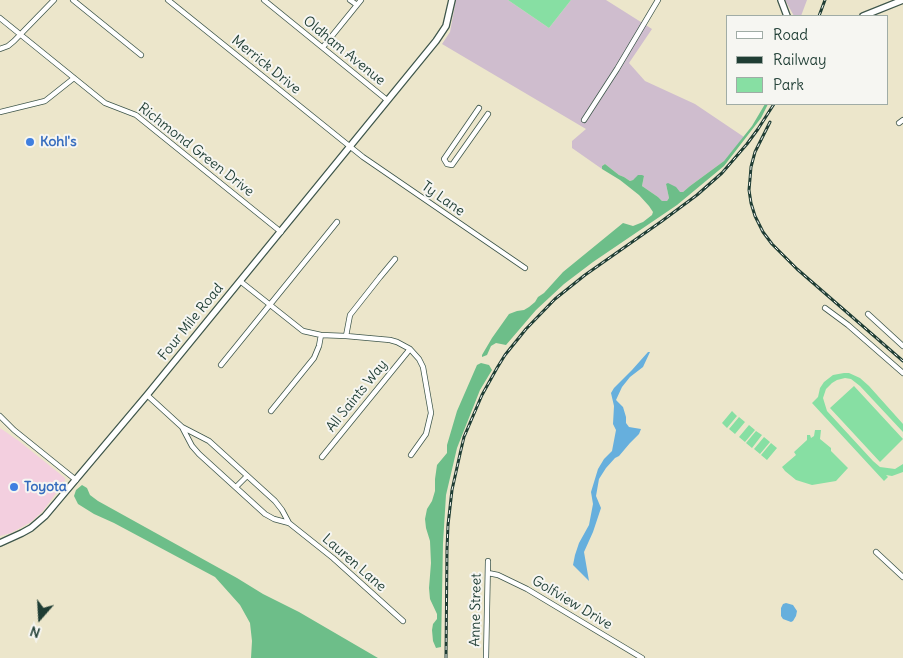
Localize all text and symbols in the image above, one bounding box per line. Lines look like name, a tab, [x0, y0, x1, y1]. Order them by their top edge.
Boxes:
street label: Oldham Avenue	[300, 13, 388, 89]
legend	[726, 15, 888, 105]
text: Road	[773, 25, 808, 44]
street label: Merrick Drive	[228, 32, 304, 98]
text: Railway	[773, 50, 827, 69]
text: Park	[773, 75, 804, 94]
street label: Richmond Green Drive	[135, 100, 257, 200]
place label: Kohl's	[40, 134, 77, 150]
marker: Kohl's	[24, 136, 36, 148]
street label: Ty Lane	[418, 178, 468, 220]
street label: Four Mile Road	[155, 280, 227, 364]
street label: All Saints Way	[323, 357, 391, 435]
place label: Toyota	[24, 479, 67, 495]
marker: Toyota	[8, 481, 20, 493]
street label: Lauren Lane	[319, 531, 389, 595]
street label: Golfview Drive	[529, 572, 615, 634]
street label: Anne Street	[467, 573, 485, 647]
north arrow	[15, 593, 65, 643]
text: N	[28, 622, 43, 642]

